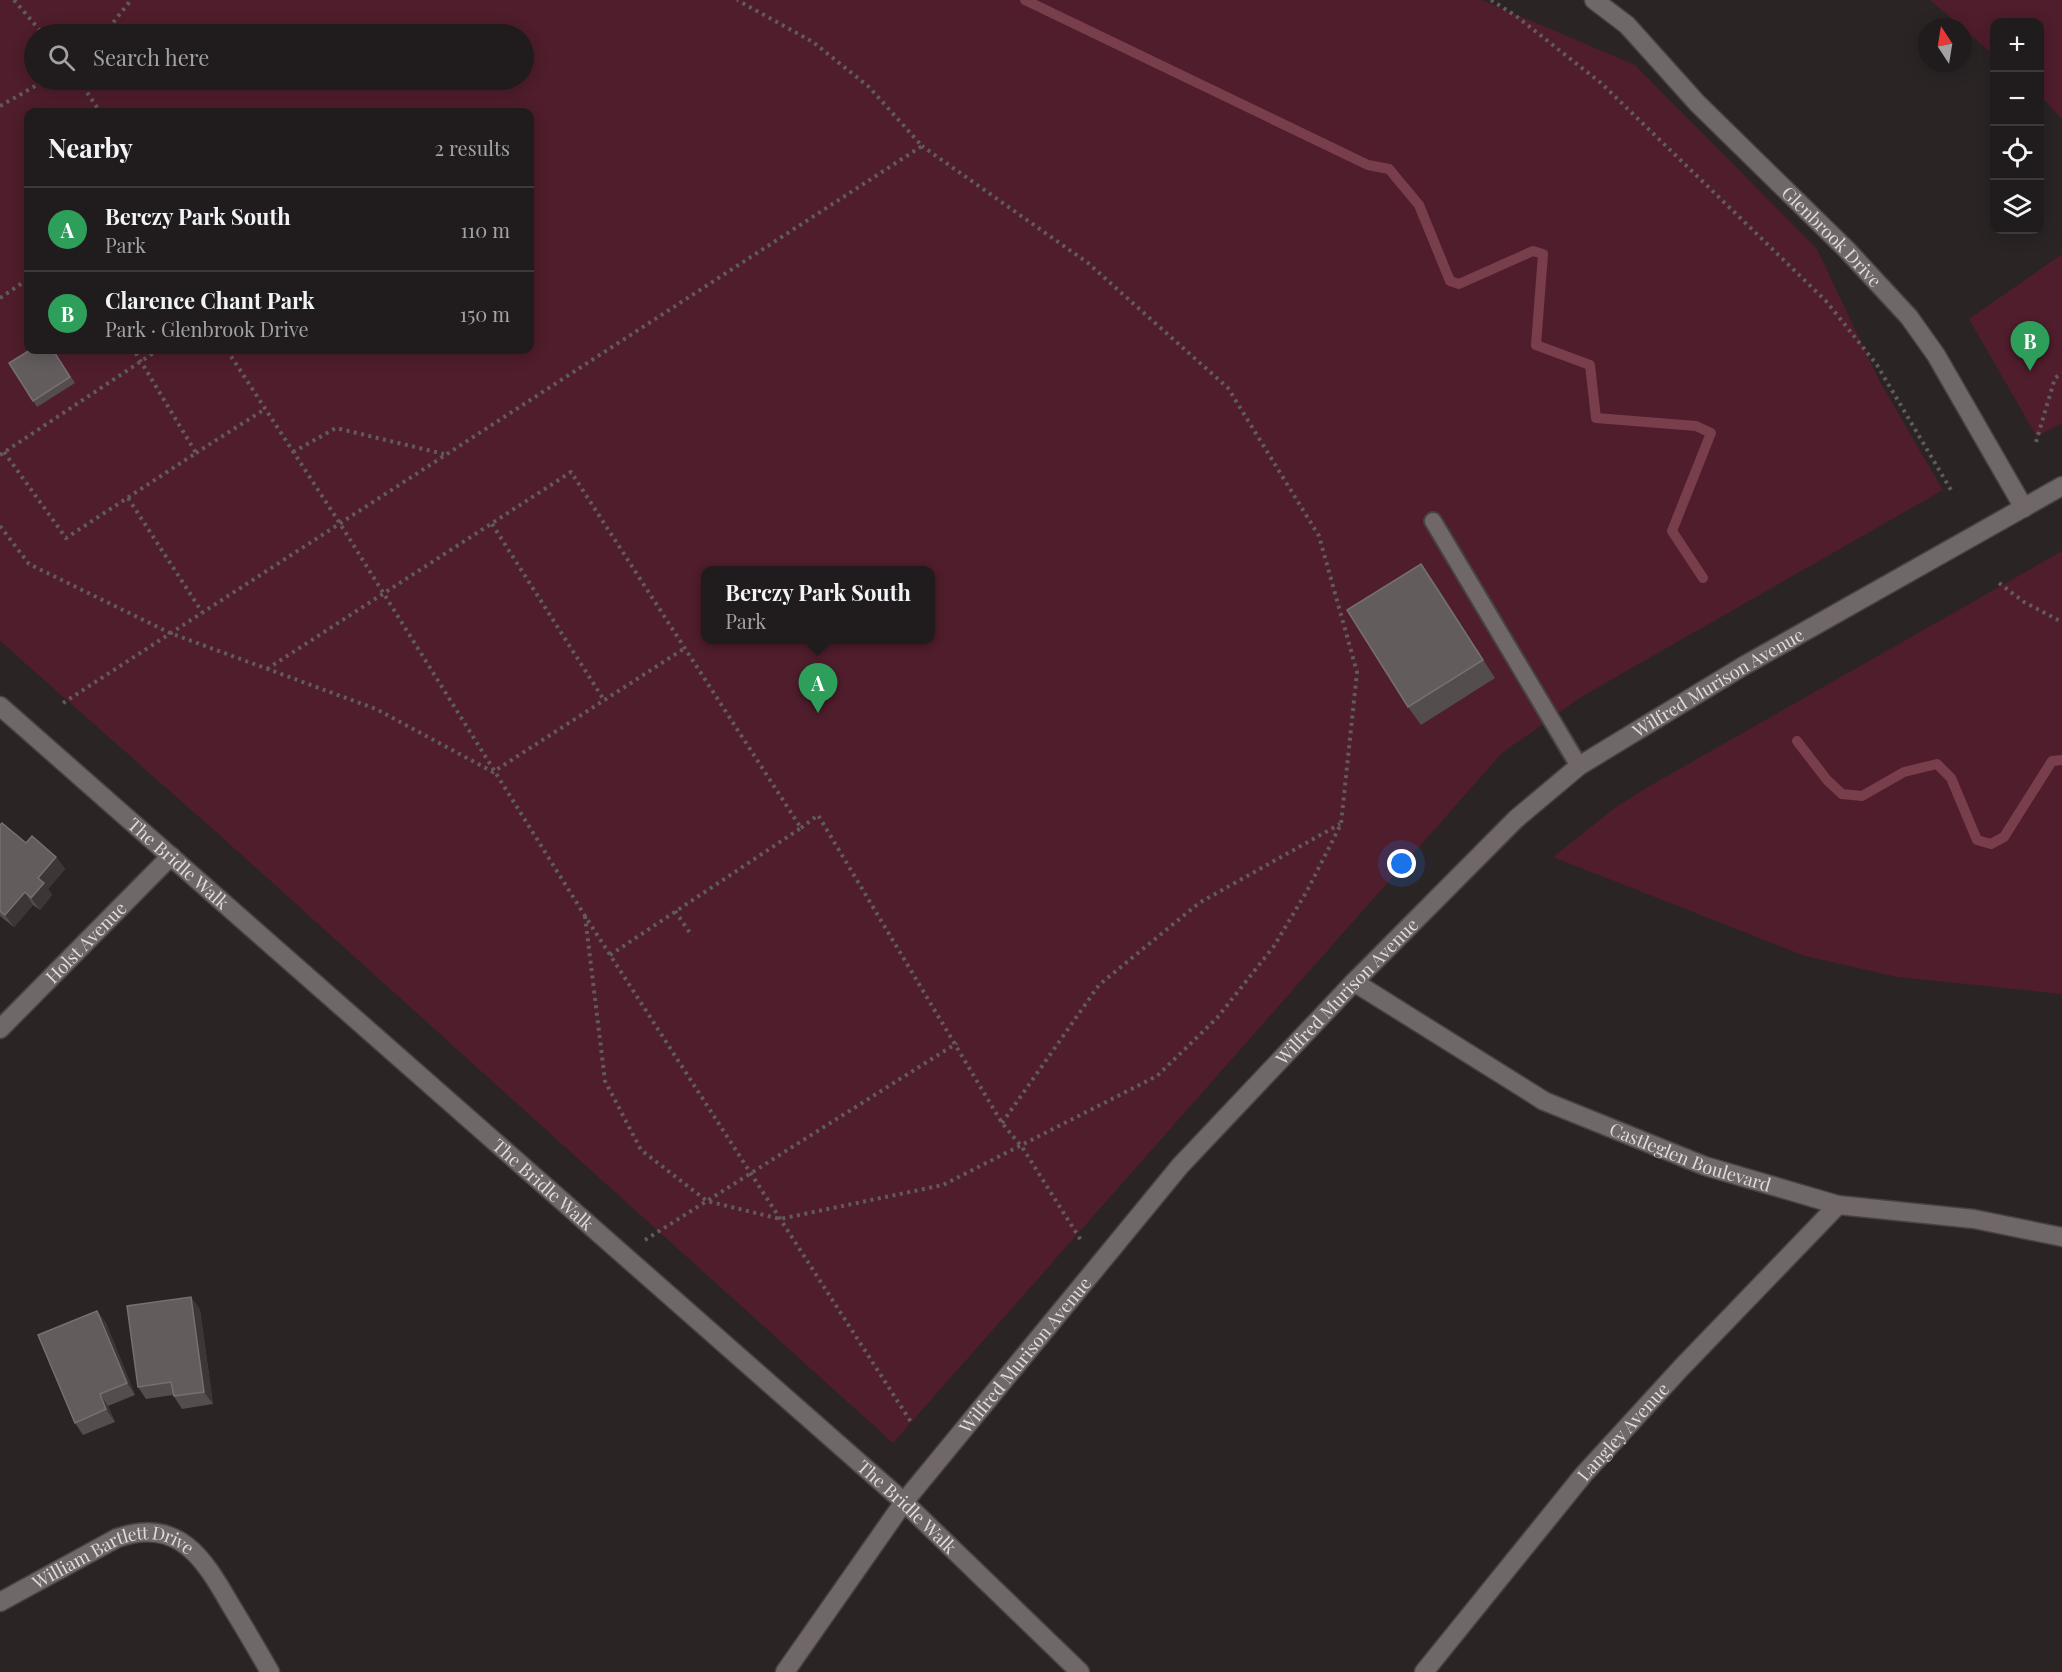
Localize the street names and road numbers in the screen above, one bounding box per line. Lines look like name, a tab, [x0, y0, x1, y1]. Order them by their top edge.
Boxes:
street label: Glenbrook Drive	[1777, 181, 1887, 292]
street label: Wilfred Murison Avenue	[1627, 622, 1808, 743]
street label: The Bridle Walk	[123, 812, 234, 914]
street label: Holst Avenue	[40, 896, 131, 988]
street label: Wilfred Murison Avenue	[1270, 913, 1423, 1070]
street label: Castleglen Boulevard	[1606, 1117, 1774, 1197]
street label: The Bridle Walk	[488, 1133, 599, 1236]
street label: Wilfred Murison Avenue	[953, 1272, 1096, 1439]
street label: Langley Avenue	[1571, 1377, 1674, 1486]
street label: The Bridle Walk	[852, 1454, 962, 1559]
street label: William Bartlett Drive	[27, 1520, 200, 1595]

